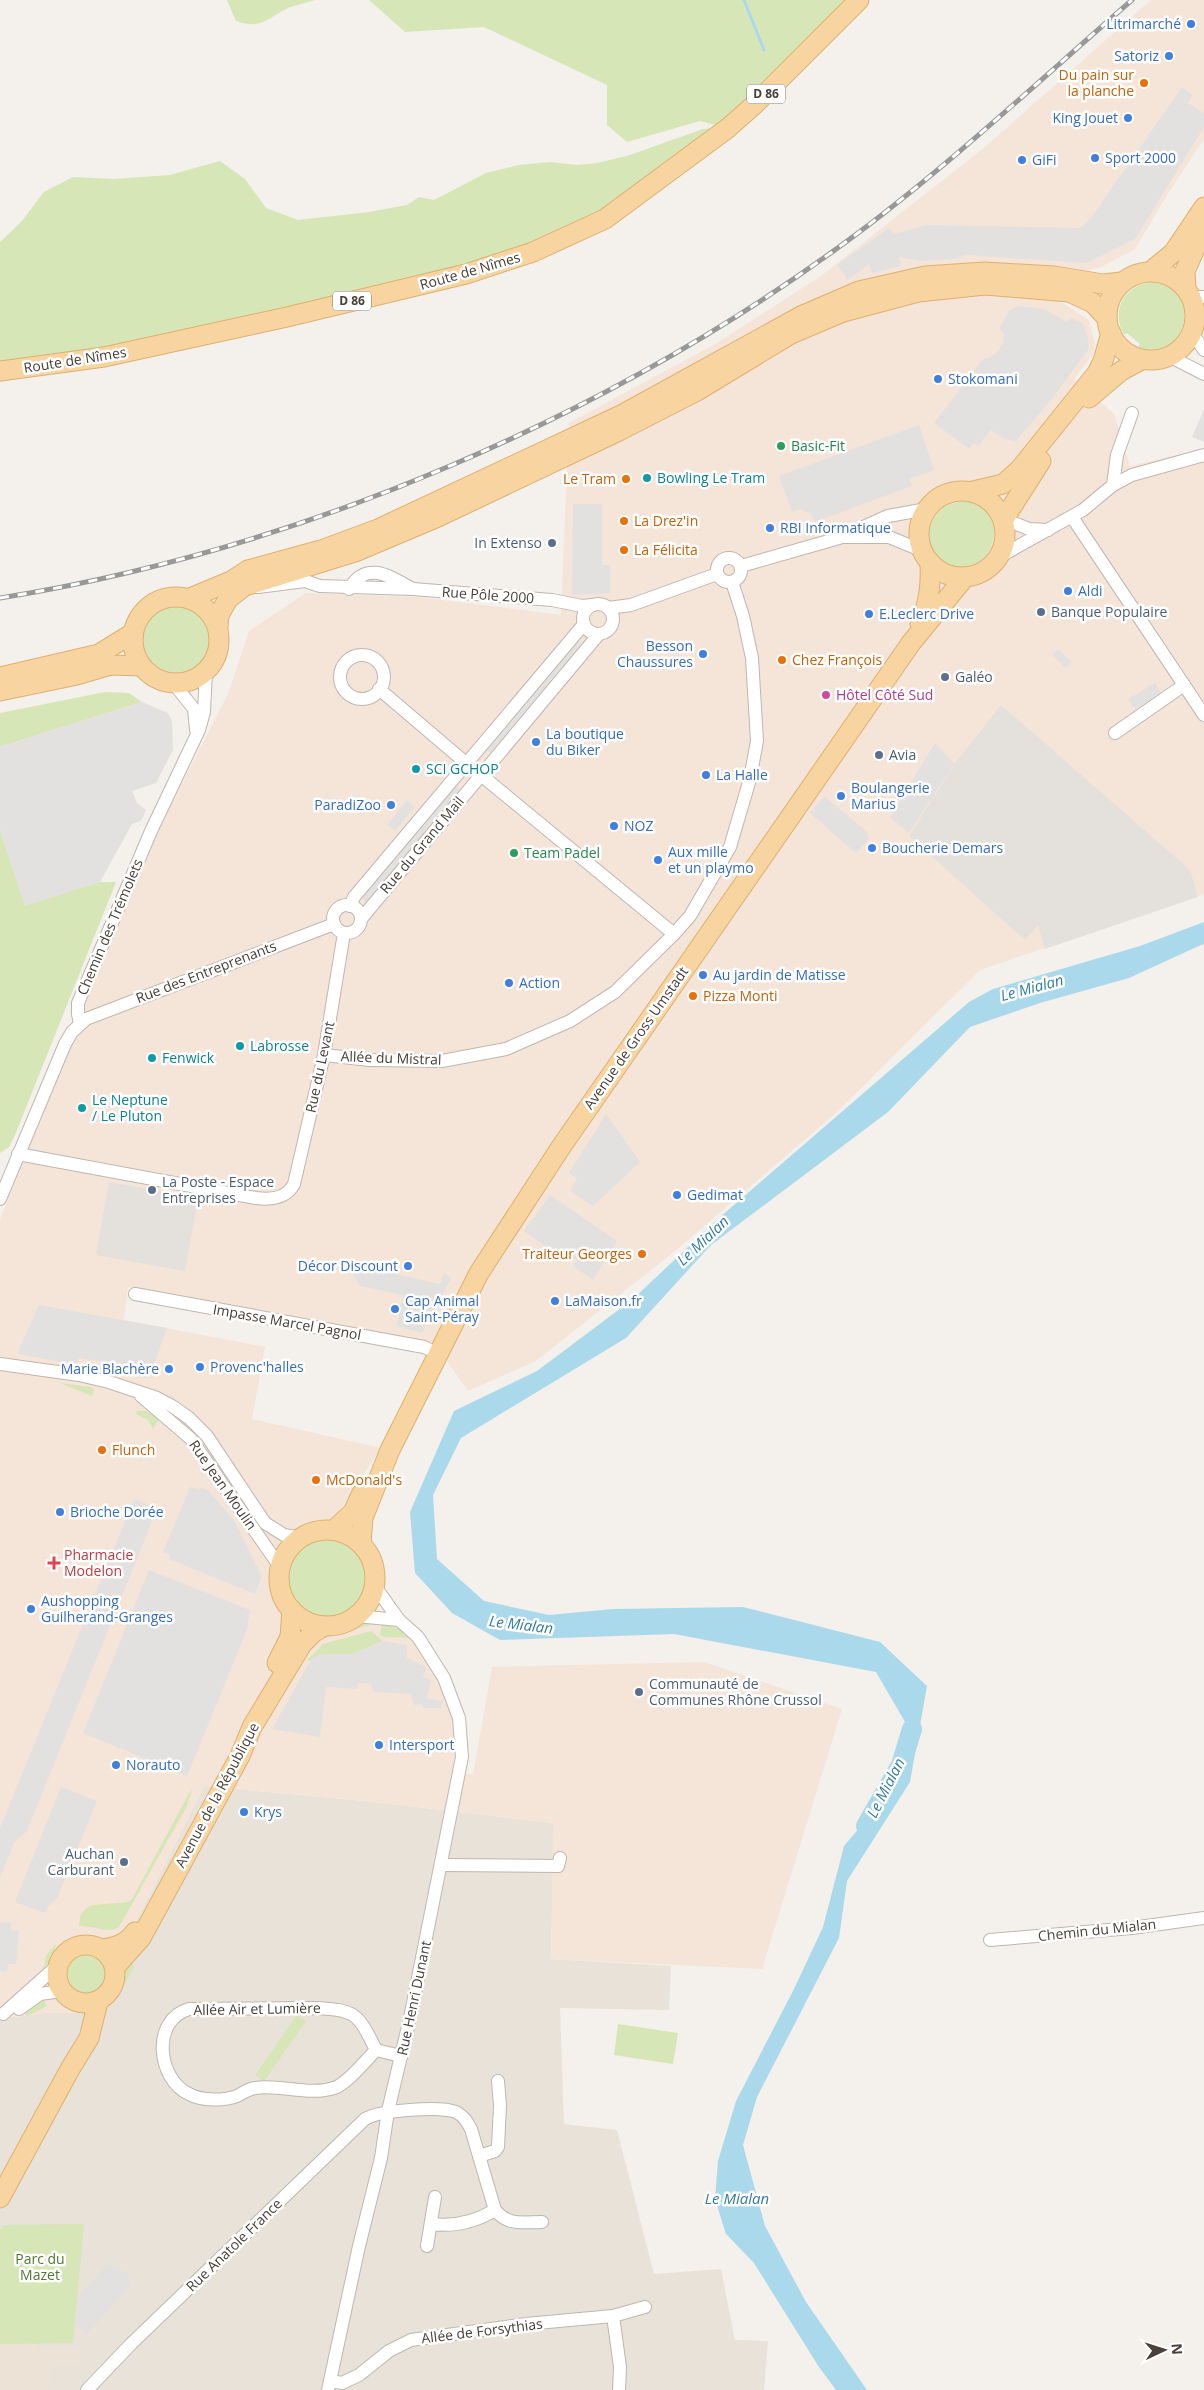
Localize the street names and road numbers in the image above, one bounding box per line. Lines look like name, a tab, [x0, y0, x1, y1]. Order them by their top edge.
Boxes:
road number: D 86	[747, 85, 785, 104]
street label: Route de Nîmes	[417, 247, 523, 294]
road number: D 86	[333, 292, 371, 310]
street label: Route de Nîmes	[22, 342, 128, 377]
street label: Rue Pôle 2000	[441, 582, 535, 607]
street label: Rue du Grand Mail	[375, 792, 468, 897]
street label: Chemin des Trémolets	[72, 855, 147, 998]
street label: Rue des Entreprenants	[133, 936, 279, 1007]
street label: Avenue de Gross Umstadt	[579, 963, 692, 1113]
street label: Rue du Levant	[301, 1019, 338, 1114]
street label: Allée du Mistral	[340, 1046, 442, 1069]
street label: Impasse Marcel Pagnol	[211, 1299, 363, 1344]
street label: Rue Jean Moulin	[185, 1436, 261, 1533]
street label: Avenue de la République	[170, 1719, 263, 1871]
street label: Chemin du Mialan	[1037, 1914, 1157, 1945]
street label: Rue Henri Dunant	[392, 1939, 435, 2057]
street label: Allée Air et Lumière	[193, 1998, 321, 2019]
street label: Rue Anatole France	[182, 2194, 286, 2295]
street label: Allée de Forsythias	[420, 2314, 544, 2347]

